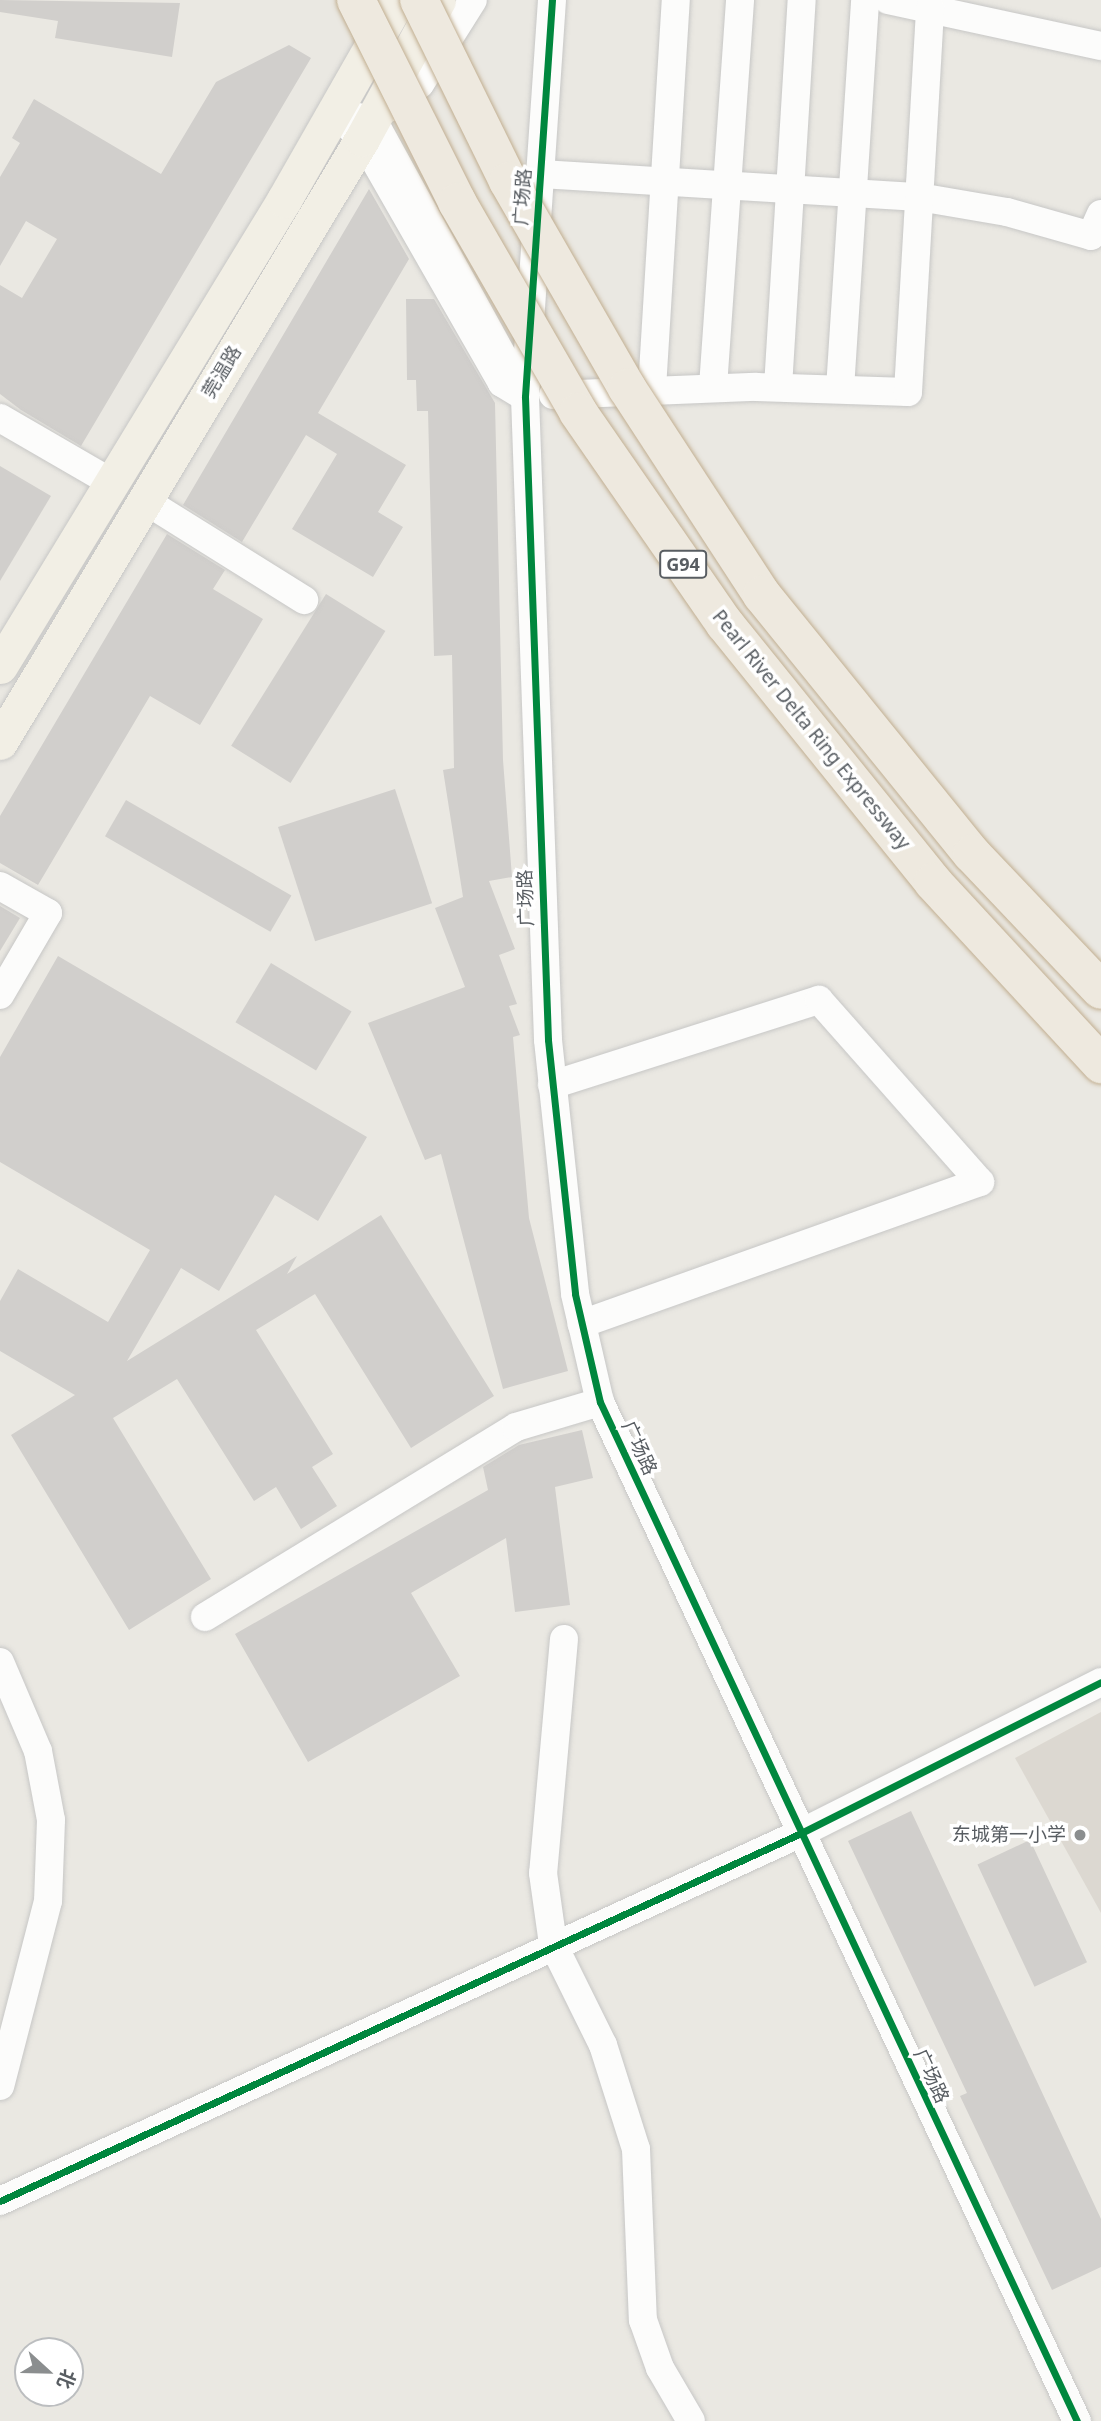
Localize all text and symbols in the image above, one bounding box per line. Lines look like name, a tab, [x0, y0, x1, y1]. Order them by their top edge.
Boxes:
street label: 广场路	[510, 168, 536, 226]
street label: 莞温路	[198, 342, 246, 402]
road number: G94	[658, 550, 708, 578]
street label: Pearl River Delta Ring Expressway	[707, 606, 915, 854]
street label: 广场路	[514, 869, 538, 927]
street label: 广场路	[617, 1417, 661, 1479]
place label: 东城第一小学	[952, 1824, 1066, 1846]
marker: 东城第一小学	[1072, 1827, 1088, 1843]
street label: 广场路	[909, 2045, 953, 2107]
north arrow	[14, 2337, 84, 2407]
text: 北	[51, 2365, 82, 2393]

